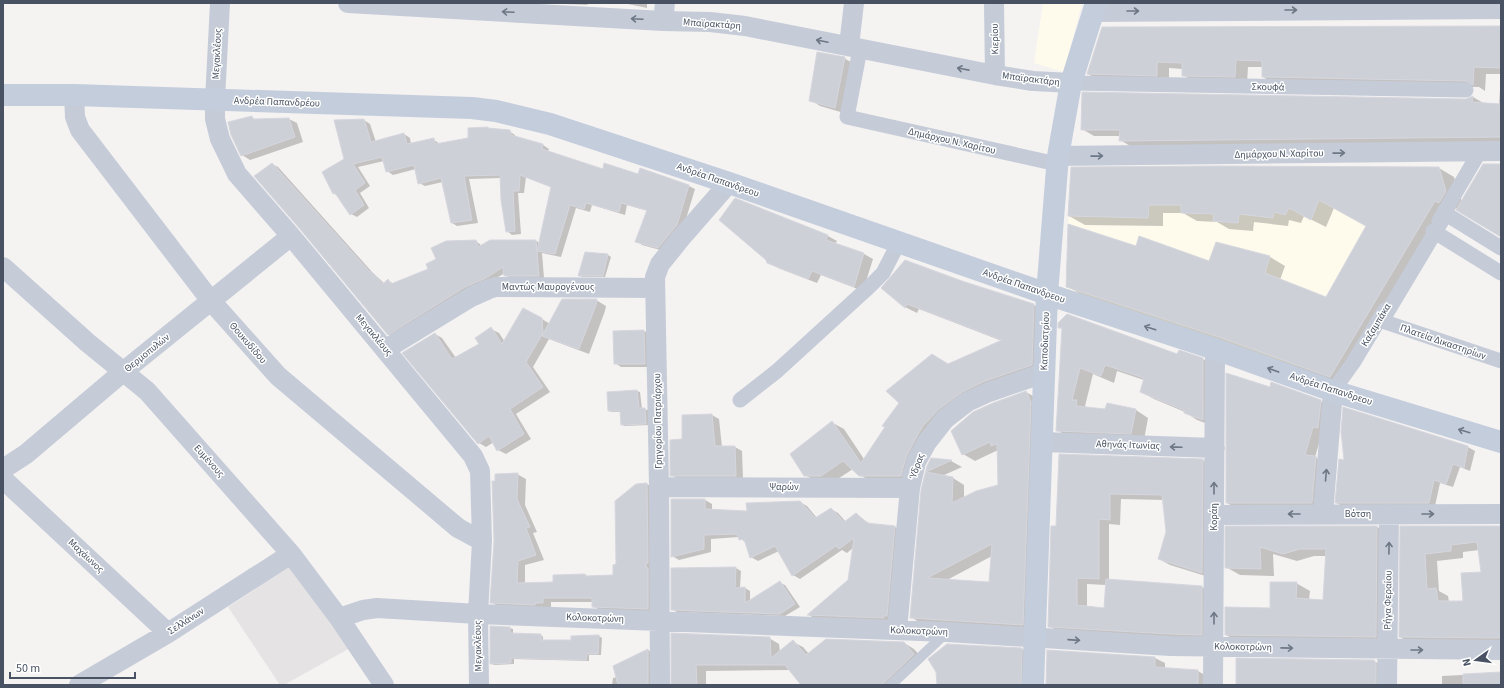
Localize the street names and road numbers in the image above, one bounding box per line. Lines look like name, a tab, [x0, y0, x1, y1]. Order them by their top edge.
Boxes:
street label: Μπαϊρακτάρη	[683, 15, 741, 33]
street label: Κιερίου	[988, 23, 1002, 55]
street label: Μεγακλέους	[209, 28, 225, 80]
street label: Μπαϊρακτάρη	[1001, 69, 1061, 89]
street label: Σκουφά	[1251, 80, 1285, 94]
street label: Ανδρέα Παπανδρέου	[234, 94, 320, 110]
street label: Δημάρχου Ν. Χαρίτου	[907, 124, 997, 158]
street label: Δημάρχου Ν. Χαρίτου	[1234, 146, 1324, 162]
street label: Ανδρέα Παπανδρεου	[675, 159, 761, 201]
street label: Ανδρέα Παπανδρεου	[981, 265, 1067, 307]
street label: Μαντώς Μαυρογένους	[502, 280, 595, 294]
street label: Καζαμπάκα	[1358, 300, 1395, 349]
street label: Μεγακλέους	[352, 311, 396, 359]
street label: Καποδιστρίου	[1037, 311, 1053, 371]
street label: Θουκυδίδου	[226, 319, 270, 367]
street label: Πλατεία Δικαστηρίων	[1398, 321, 1488, 363]
street label: Θερμοπυλών	[121, 330, 173, 376]
street label: Ανδρέα Παπανδρεου	[1288, 369, 1374, 409]
street label: Γρηγορίου Πατριάρχου	[650, 373, 666, 469]
street label: Αθηνάς Ιτωνίας	[1096, 437, 1161, 453]
street label: Ευμένους	[191, 442, 228, 481]
street label: Ύδρας	[906, 451, 928, 482]
street label: Ψαρών	[769, 480, 799, 494]
street label: Κοράη	[1207, 503, 1221, 531]
street label: Βότση	[1345, 507, 1371, 521]
street label: Μαχάωνος	[65, 536, 107, 577]
street label: Ρήγα Φεραίου	[1380, 570, 1396, 630]
street label: Σελλάνων	[165, 604, 207, 638]
street label: Κολοκοτρώνη	[566, 610, 624, 626]
street label: Μεγακλέους	[471, 620, 485, 672]
street label: Κολοκοτρώνη	[890, 623, 948, 639]
street label: Κολοκοτρώνη	[1214, 639, 1272, 655]

